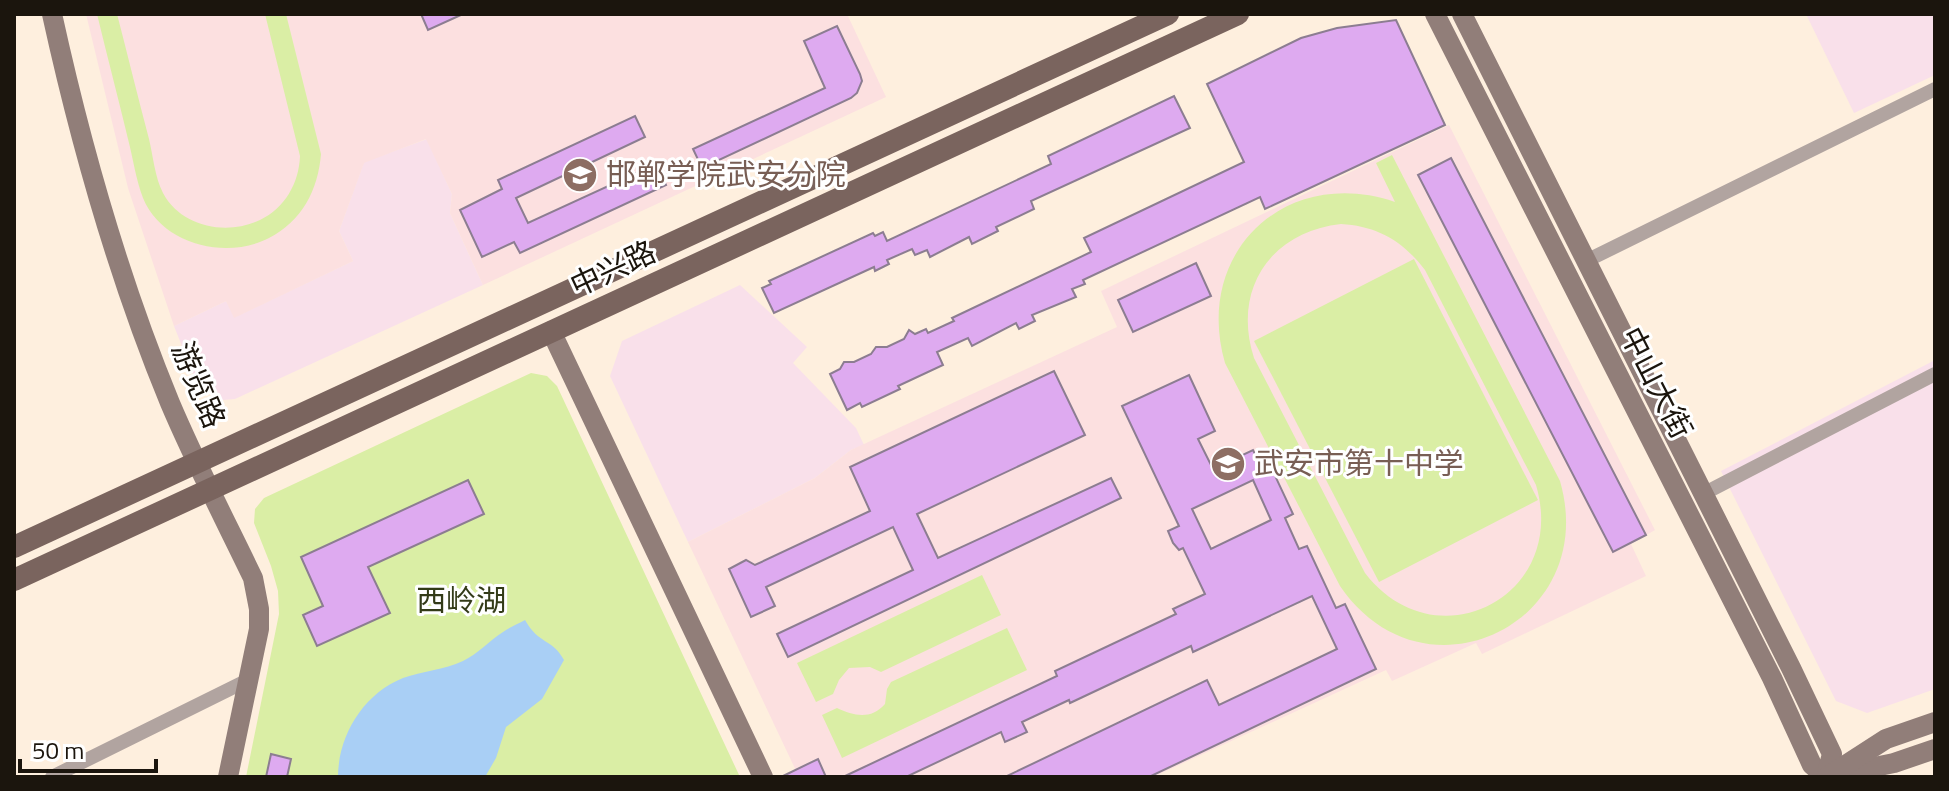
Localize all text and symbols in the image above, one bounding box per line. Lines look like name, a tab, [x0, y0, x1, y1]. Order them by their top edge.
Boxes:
place label: 邯郸学院武安分院	[606, 151, 846, 197]
school or university icon: 邯郸学院武安分院	[561, 156, 599, 194]
street label: 中兴路	[562, 228, 663, 308]
street label: 中山大街	[1609, 319, 1705, 446]
street label: 游览路	[160, 334, 238, 435]
place label: 武安市第十中学	[1254, 440, 1464, 486]
school or university icon: 武安市第十中学	[1209, 445, 1247, 483]
park label: 西岭湖	[416, 577, 506, 623]
scale bar	[20, 723, 156, 773]
text: 50 m	[32, 732, 84, 768]

